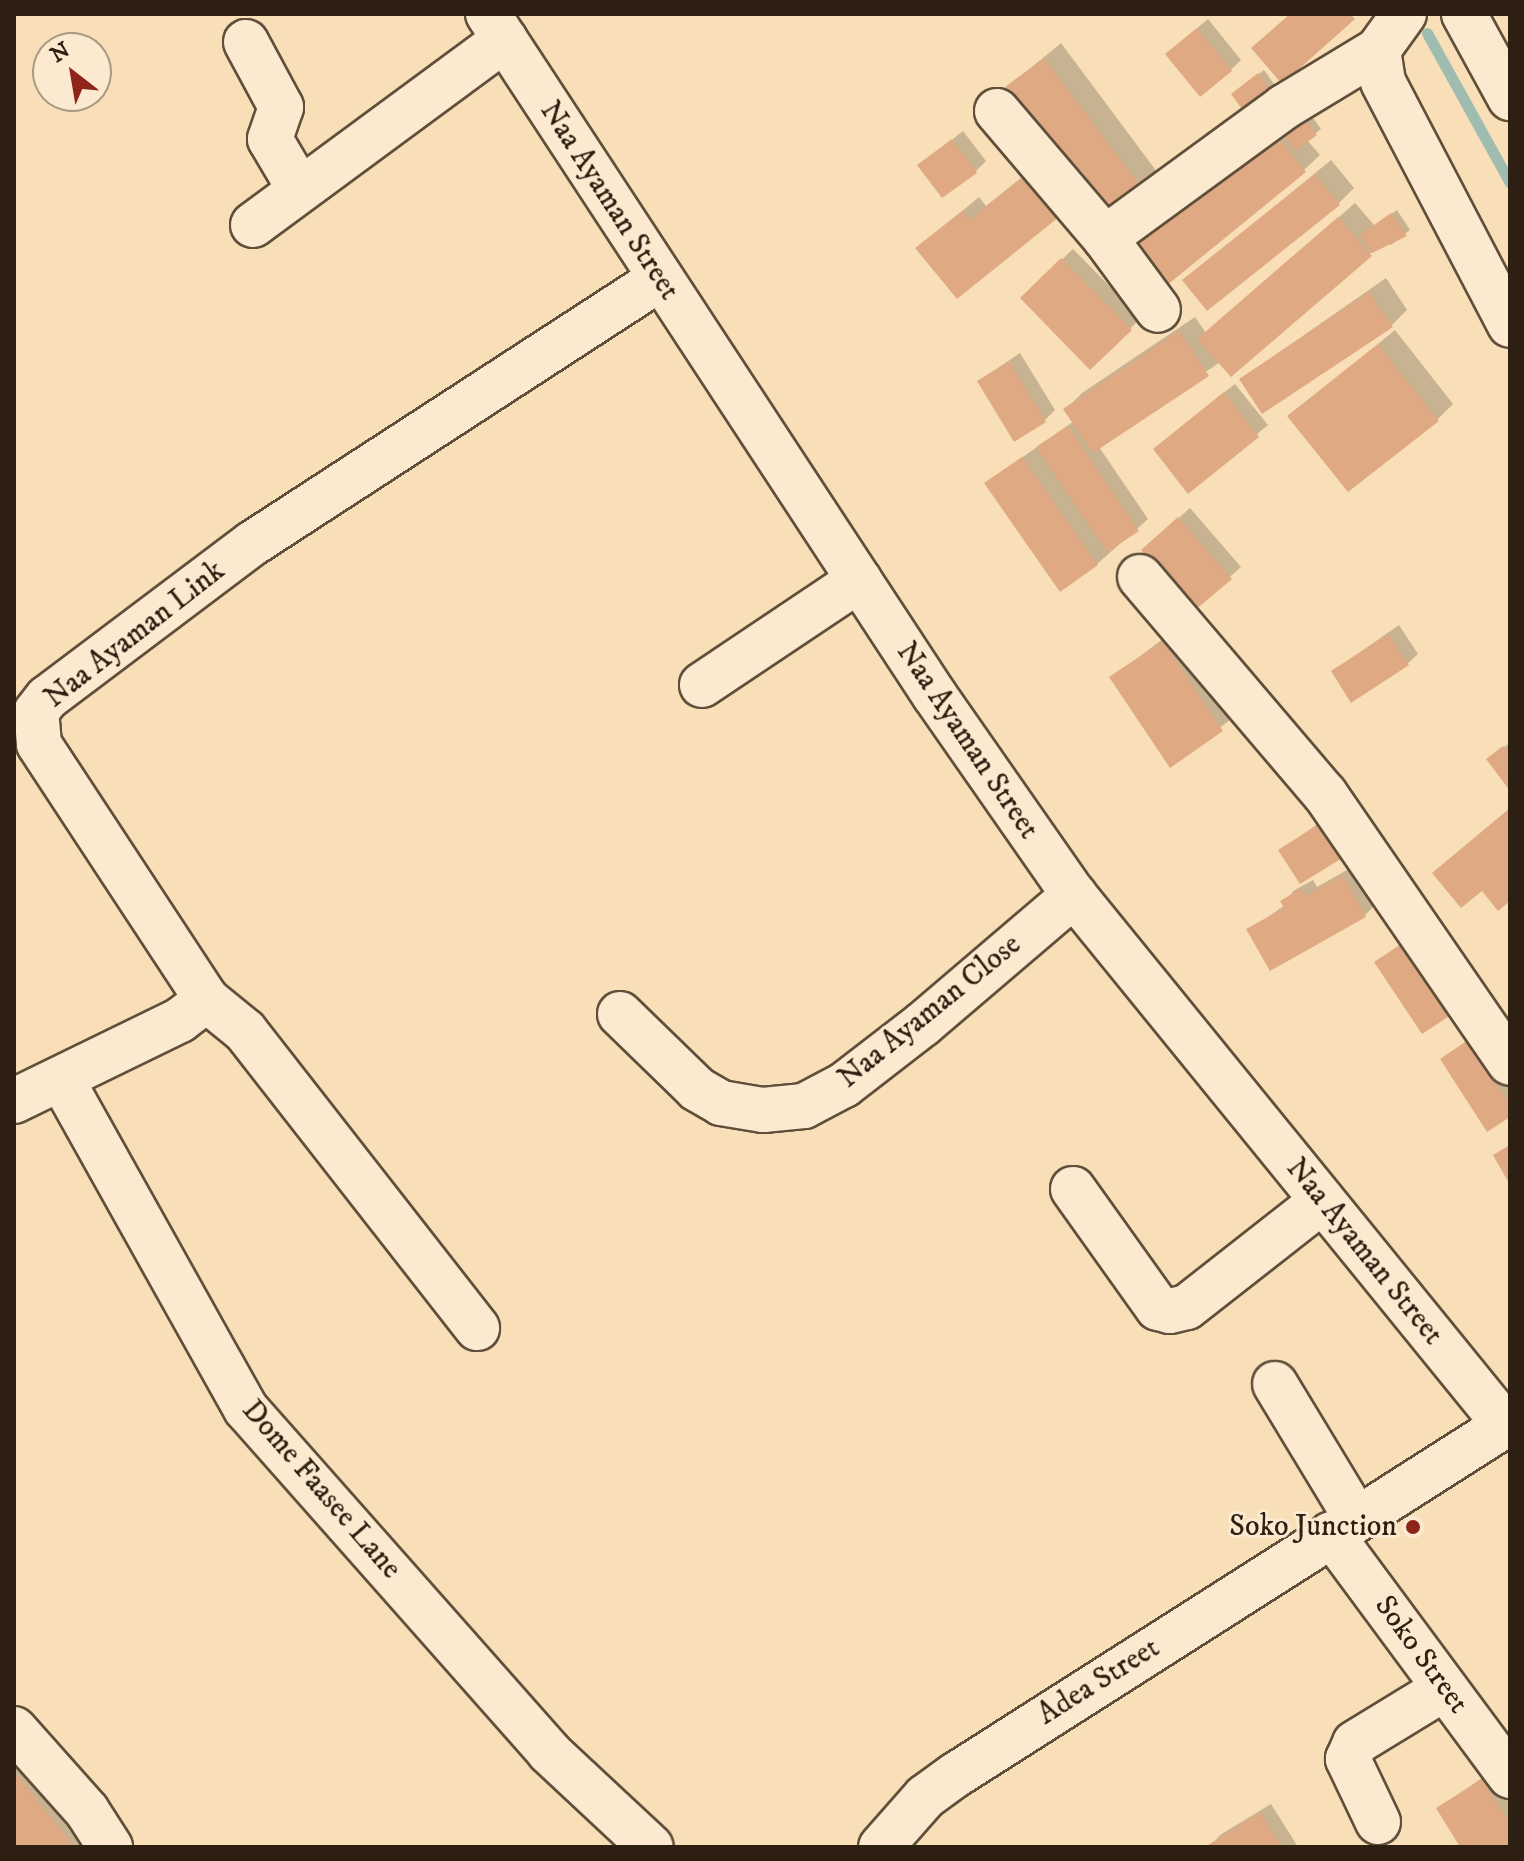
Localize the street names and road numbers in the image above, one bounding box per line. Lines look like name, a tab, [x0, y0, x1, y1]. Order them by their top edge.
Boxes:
street label: Naa Ayaman Street	[531, 95, 687, 307]
street label: Naa Ayaman Link	[38, 554, 232, 716]
street label: Naa Ayaman Street	[888, 636, 1046, 846]
street label: Naa Ayaman Close	[831, 927, 1029, 1097]
street label: Naa Ayaman Street	[1278, 1151, 1450, 1353]
street label: Dome Faasee Lane	[234, 1393, 408, 1587]
street label: Soko Street	[1366, 1589, 1476, 1721]
street label: Adea Street	[1032, 1631, 1166, 1733]

